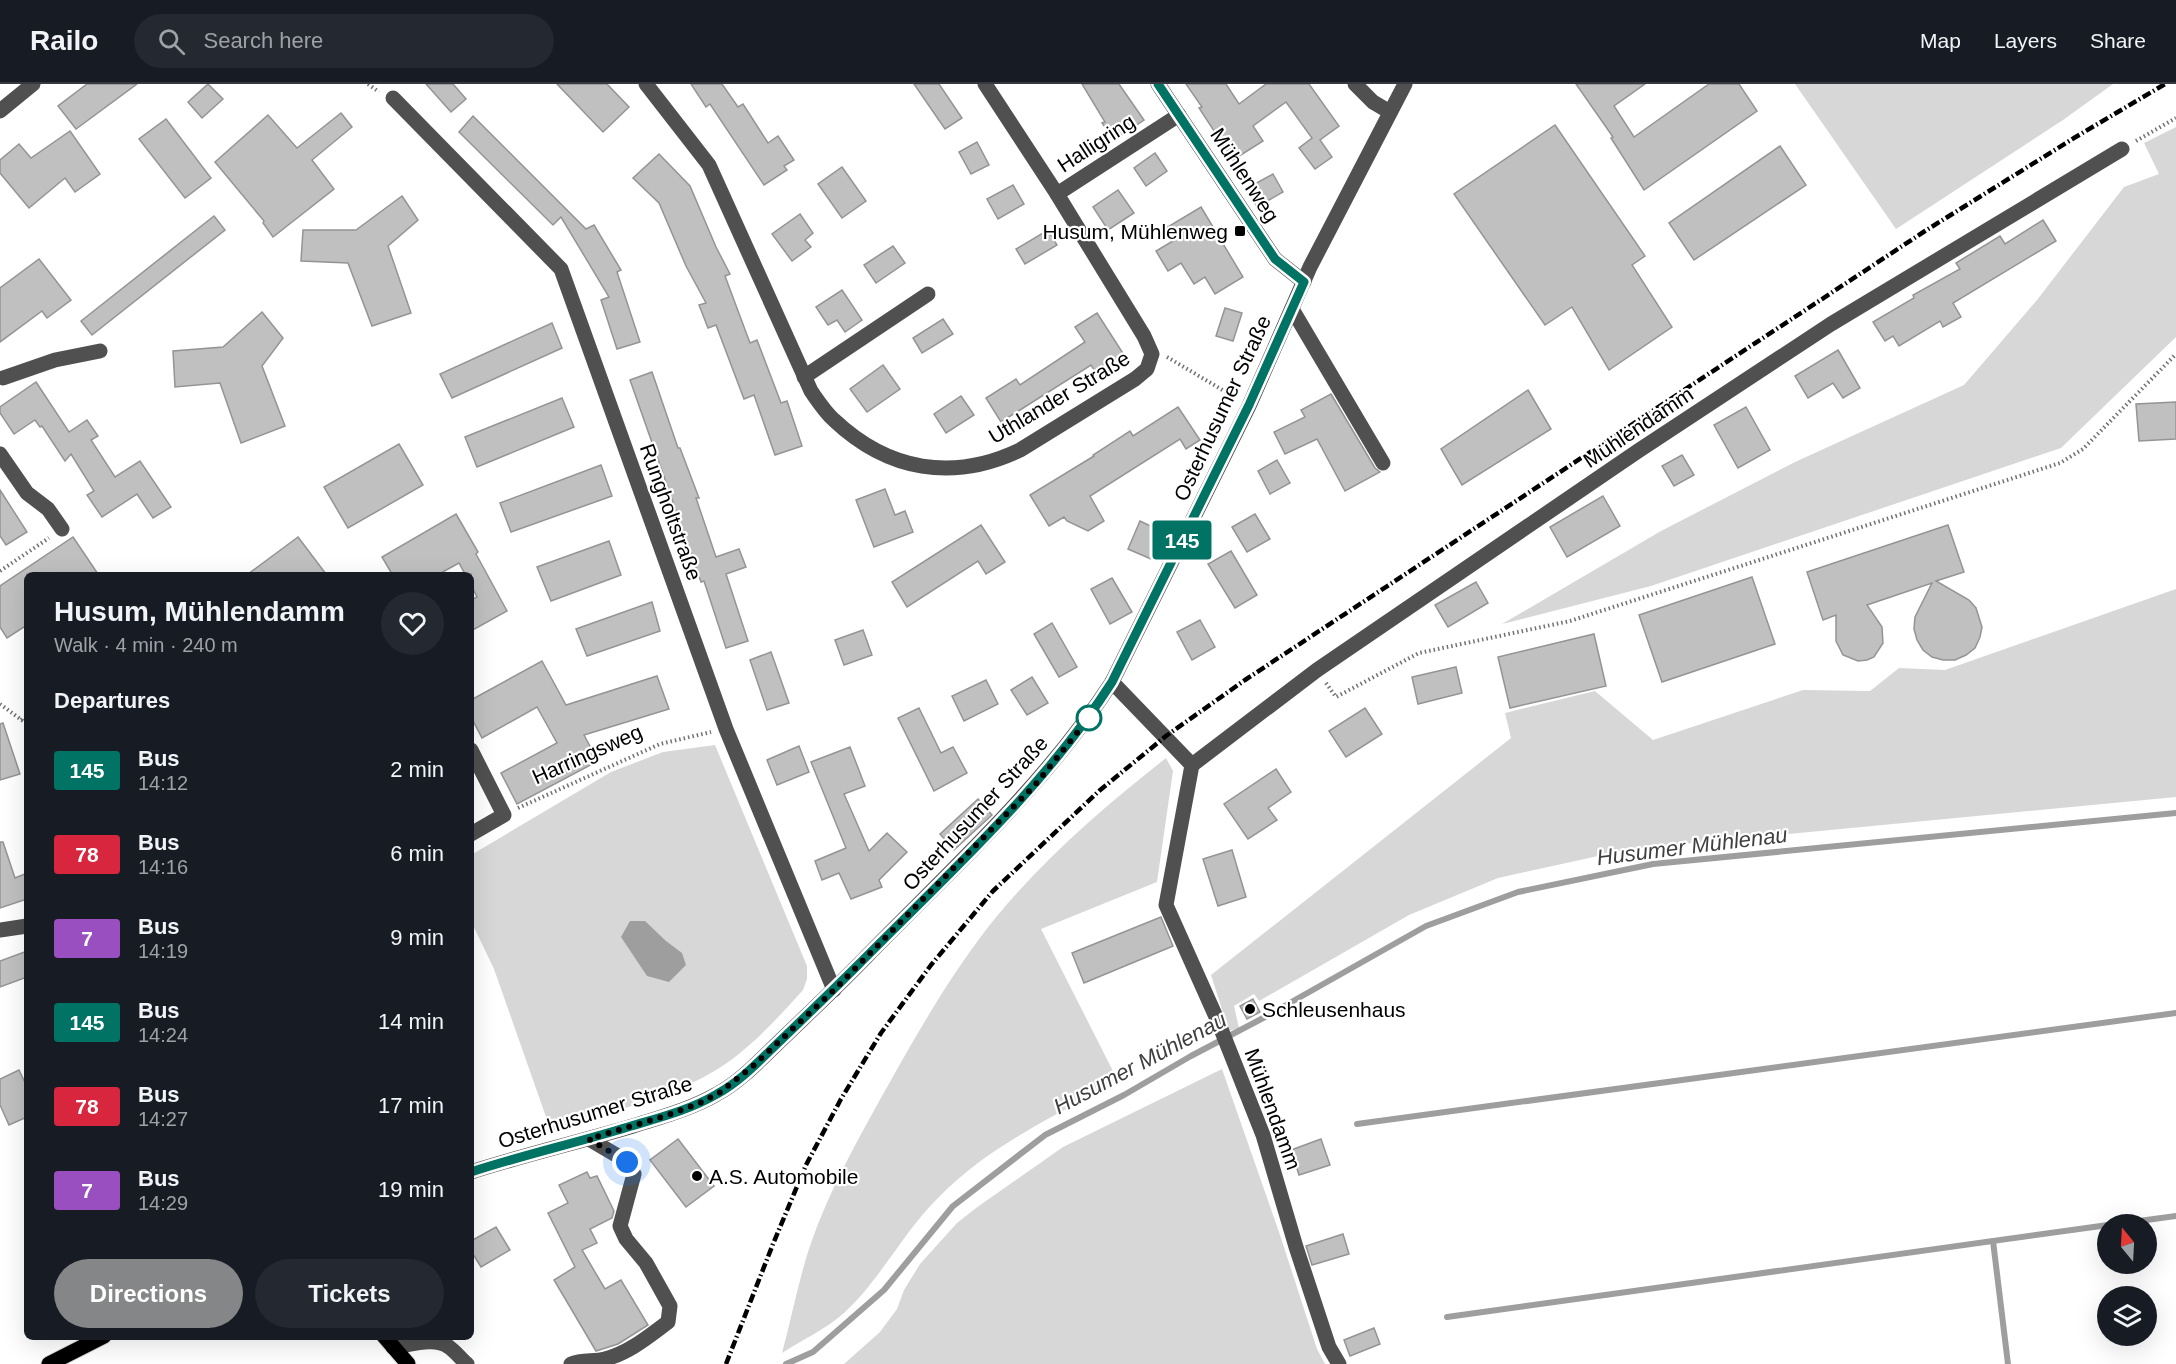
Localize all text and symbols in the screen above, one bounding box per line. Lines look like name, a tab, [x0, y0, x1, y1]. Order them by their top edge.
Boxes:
search box	[134, 14, 554, 68]
text: Railo	[30, 25, 98, 56]
icon: search	[155, 25, 188, 58]
text: Search here	[203, 28, 323, 53]
text: Map	[1920, 29, 1961, 52]
text: Layers	[1994, 29, 2057, 52]
text: Share	[2090, 29, 2146, 52]
street label: Halligring	[1053, 110, 1139, 176]
street label: Mühlenweg	[1206, 124, 1284, 226]
place label: Husum, Mühlenweg	[1042, 220, 1228, 243]
marker: Husum, Mühlenweg	[1233, 224, 1247, 238]
street label: Osterhusumer Straße	[1169, 312, 1275, 504]
street label: Uthlander Straße	[985, 346, 1133, 448]
street label: Mühlendamm	[1579, 382, 1697, 472]
street label: Rungholtstraße	[636, 441, 706, 583]
line badge: 145	[1148, 520, 1216, 560]
text: 145	[1164, 529, 1200, 552]
button: heart	[381, 592, 444, 655]
text: Husum, Mühlendamm	[54, 596, 345, 627]
text: Walk · 4 min · 240 m	[54, 634, 238, 656]
text: Departures	[54, 688, 170, 713]
unlabelled marker	[1076, 705, 1102, 731]
street label: Harringsweg	[528, 720, 646, 788]
street label: Osterhusumer Straße	[898, 731, 1052, 895]
text: Bus	[138, 746, 180, 771]
text: 2 min	[390, 757, 444, 782]
text: 145	[69, 759, 105, 782]
text: 14:12	[138, 772, 188, 794]
water label: Husumer Mühlenau	[1595, 822, 1789, 870]
text: Bus	[138, 830, 180, 855]
text: 6 min	[390, 841, 444, 866]
text: 78	[75, 843, 99, 866]
text: 14:16	[138, 856, 188, 878]
text: Bus	[138, 914, 180, 939]
text: 9 min	[390, 925, 444, 950]
text: 7	[81, 927, 93, 950]
text: 14:19	[138, 940, 188, 962]
text: Bus	[138, 998, 180, 1023]
place label: Schleusenhaus	[1262, 998, 1406, 1021]
marker: Schleusenhaus	[1243, 1002, 1257, 1016]
water label: Husumer Mühlenau	[1049, 1007, 1231, 1119]
text: 14 min	[378, 1009, 444, 1034]
text: 145	[69, 1011, 105, 1034]
text: 14:24	[138, 1024, 188, 1046]
street label: Mühlendamm	[1240, 1045, 1306, 1173]
street label: Osterhusumer Straße	[495, 1071, 695, 1153]
text: Bus	[138, 1082, 180, 1107]
text: 17 min	[378, 1093, 444, 1118]
text: 78	[75, 1095, 99, 1118]
text: 14:27	[138, 1108, 188, 1130]
your location	[612, 1147, 642, 1177]
place label: A.S. Automobile	[709, 1165, 858, 1188]
text: Bus	[138, 1166, 180, 1191]
marker: A.S. Automobile	[690, 1169, 704, 1183]
text: 19 min	[378, 1177, 444, 1202]
text: 7	[81, 1179, 93, 1202]
text: 14:29	[138, 1192, 188, 1214]
north arrow	[2097, 1214, 2157, 1274]
map controls	[2097, 1214, 2157, 1346]
button: Directions	[54, 1259, 243, 1328]
button: Tickets	[255, 1259, 444, 1328]
button: layers	[2097, 1286, 2157, 1346]

